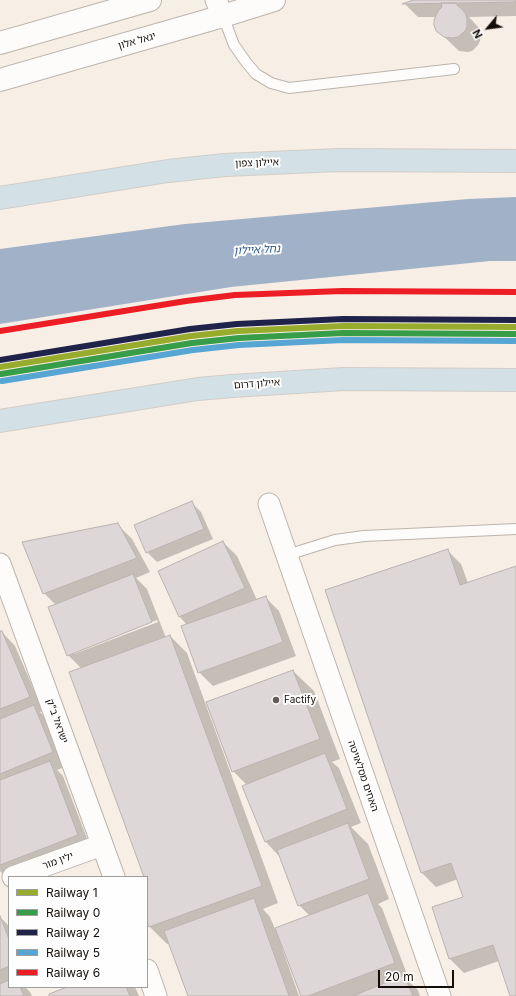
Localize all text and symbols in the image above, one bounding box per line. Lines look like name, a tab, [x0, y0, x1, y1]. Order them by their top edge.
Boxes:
north arrow	[468, 8, 508, 48]
text: N	[469, 27, 486, 41]
street label: יגאל אלון	[117, 30, 157, 52]
street label: איילון צפון	[235, 156, 279, 170]
water label: נחל איילון	[234, 242, 280, 258]
street label: איילון דרום	[233, 376, 281, 392]
place label: Factify	[284, 694, 316, 706]
marker: Factify	[271, 695, 281, 705]
street label: ישראל ב"ק	[43, 697, 71, 745]
street label: האחים מסלאויטה	[345, 739, 381, 813]
street label: ילין מור	[41, 850, 75, 872]
legend	[8, 876, 148, 988]
text: Railway 1	[46, 885, 98, 900]
text: Railway 0	[46, 905, 100, 920]
text: Railway 2	[46, 925, 100, 940]
text: Railway 5	[46, 945, 100, 960]
scale bar	[380, 962, 456, 988]
text: Railway 6	[46, 965, 100, 980]
text: 20 m	[385, 969, 414, 984]

